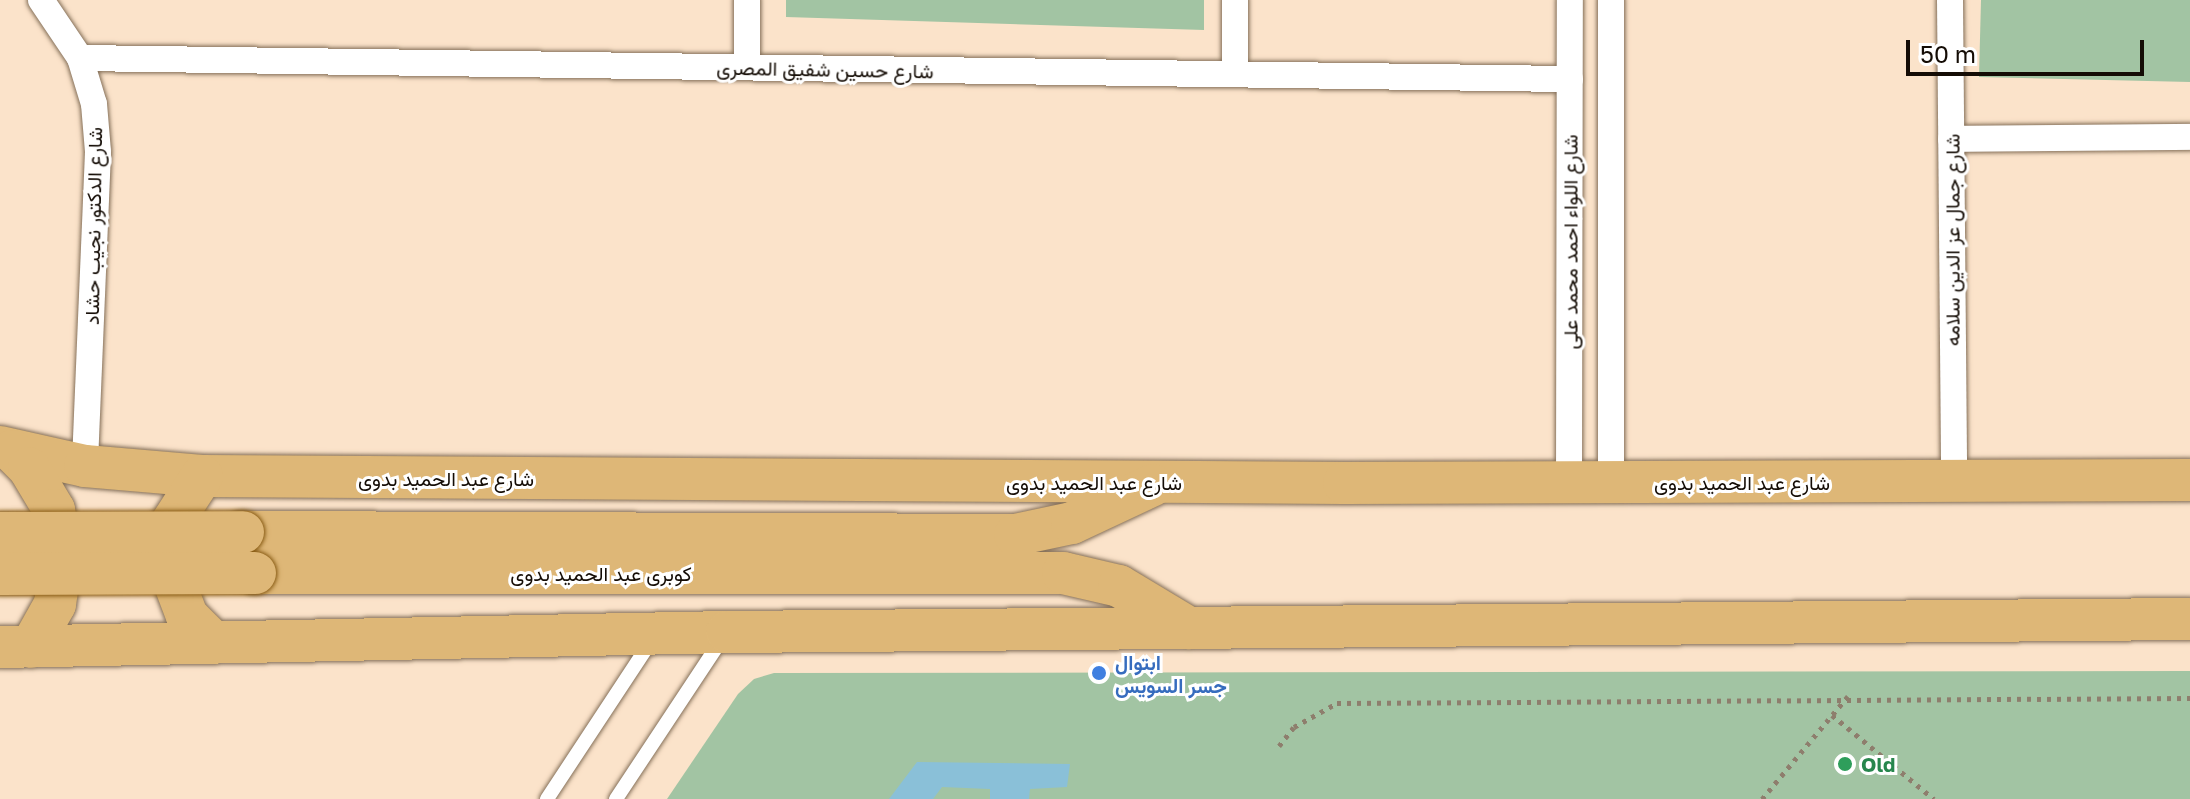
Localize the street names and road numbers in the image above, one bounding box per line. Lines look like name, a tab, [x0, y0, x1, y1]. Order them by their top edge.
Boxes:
street label: شارع حسين شفيق المصرى	[716, 55, 934, 83]
street label: شارع الدكتور نجيب حشاد	[79, 127, 107, 325]
street label: شارع جمال عز الدين سلامه	[1940, 134, 1964, 346]
street label: شارع اللواء احمد محمد على	[1558, 135, 1582, 349]
street label: شارع عبد الحميد بدوى	[358, 466, 534, 490]
street label: شارع عبد الحميد بدوى	[1006, 470, 1182, 494]
street label: شارع عبد الحميد بدوى	[1654, 470, 1830, 494]
street label: كوبرى عبد الحميد بدوى	[510, 561, 692, 585]

